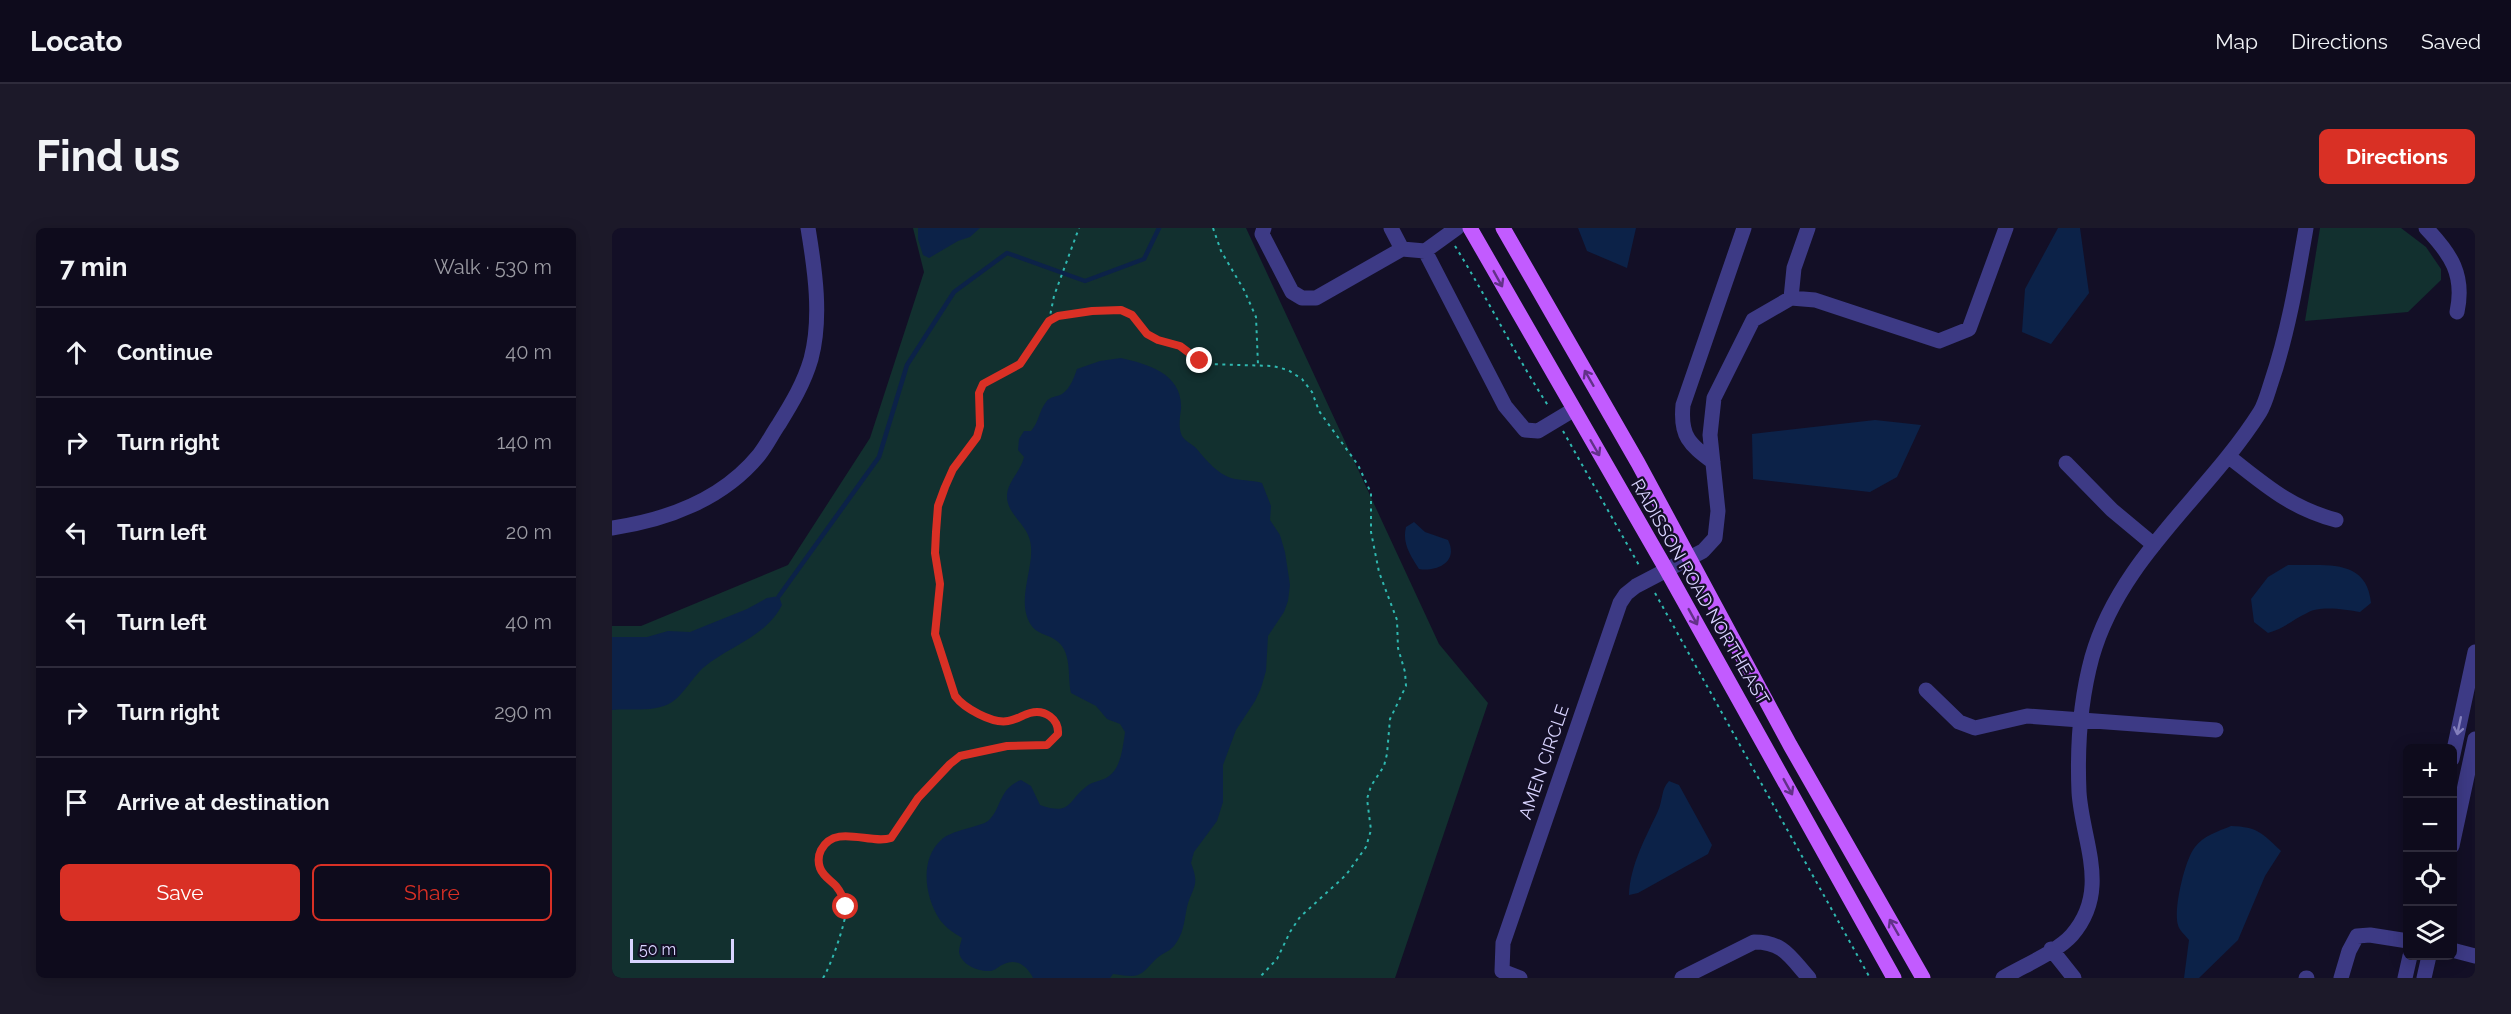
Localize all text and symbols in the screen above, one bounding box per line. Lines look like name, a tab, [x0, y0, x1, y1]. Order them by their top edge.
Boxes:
text: Locato	[30, 25, 122, 58]
text: Map	[2215, 29, 2258, 54]
text: Directions	[2291, 29, 2388, 54]
text: Saved	[2421, 29, 2481, 54]
button: Directions	[2319, 129, 2475, 184]
text: Find us	[36, 132, 180, 181]
text: 7 min	[60, 252, 127, 282]
text: Walk · 530 m	[434, 255, 552, 279]
one-way arrow	[1493, 270, 1505, 287]
icon: ahead	[60, 336, 93, 369]
text: Continue	[117, 339, 213, 365]
text: 40 m	[505, 340, 552, 364]
route end	[1186, 347, 1212, 373]
one-way arrow	[1583, 370, 1595, 387]
icon: right	[60, 426, 93, 459]
text: Turn right	[117, 429, 220, 455]
text: 140 m	[497, 430, 552, 454]
one-way arrow	[1589, 439, 1601, 456]
street label: RADISSON ROAD NORTHEAST	[1627, 475, 1774, 709]
icon: left	[60, 516, 93, 549]
text: Turn left	[117, 519, 207, 545]
text: 20 m	[506, 520, 552, 544]
icon: left	[60, 606, 93, 639]
one-way arrow	[1687, 608, 1699, 625]
text: Turn left	[117, 609, 207, 635]
text: 40 m	[505, 610, 552, 634]
icon: right	[60, 696, 93, 729]
text: Turn right	[117, 699, 220, 725]
text: 290 m	[494, 700, 552, 724]
street label: AMEN CIRCLE	[1514, 702, 1573, 822]
one-way arrow	[2453, 716, 2465, 735]
map controls	[2403, 744, 2457, 960]
button: +	[2403, 744, 2457, 798]
one-way arrow	[1782, 778, 1794, 795]
icon: arrive	[60, 786, 93, 819]
text: Arrive at destination	[117, 789, 330, 815]
button: −	[2403, 798, 2457, 852]
button: locate	[2403, 852, 2457, 906]
button: Save	[60, 864, 300, 921]
button: Share	[312, 864, 552, 921]
route start	[832, 893, 858, 919]
button: layers	[2403, 906, 2457, 960]
one-way arrow	[1888, 919, 1900, 936]
scale bar	[630, 936, 734, 964]
text: 50 m	[639, 940, 676, 959]

